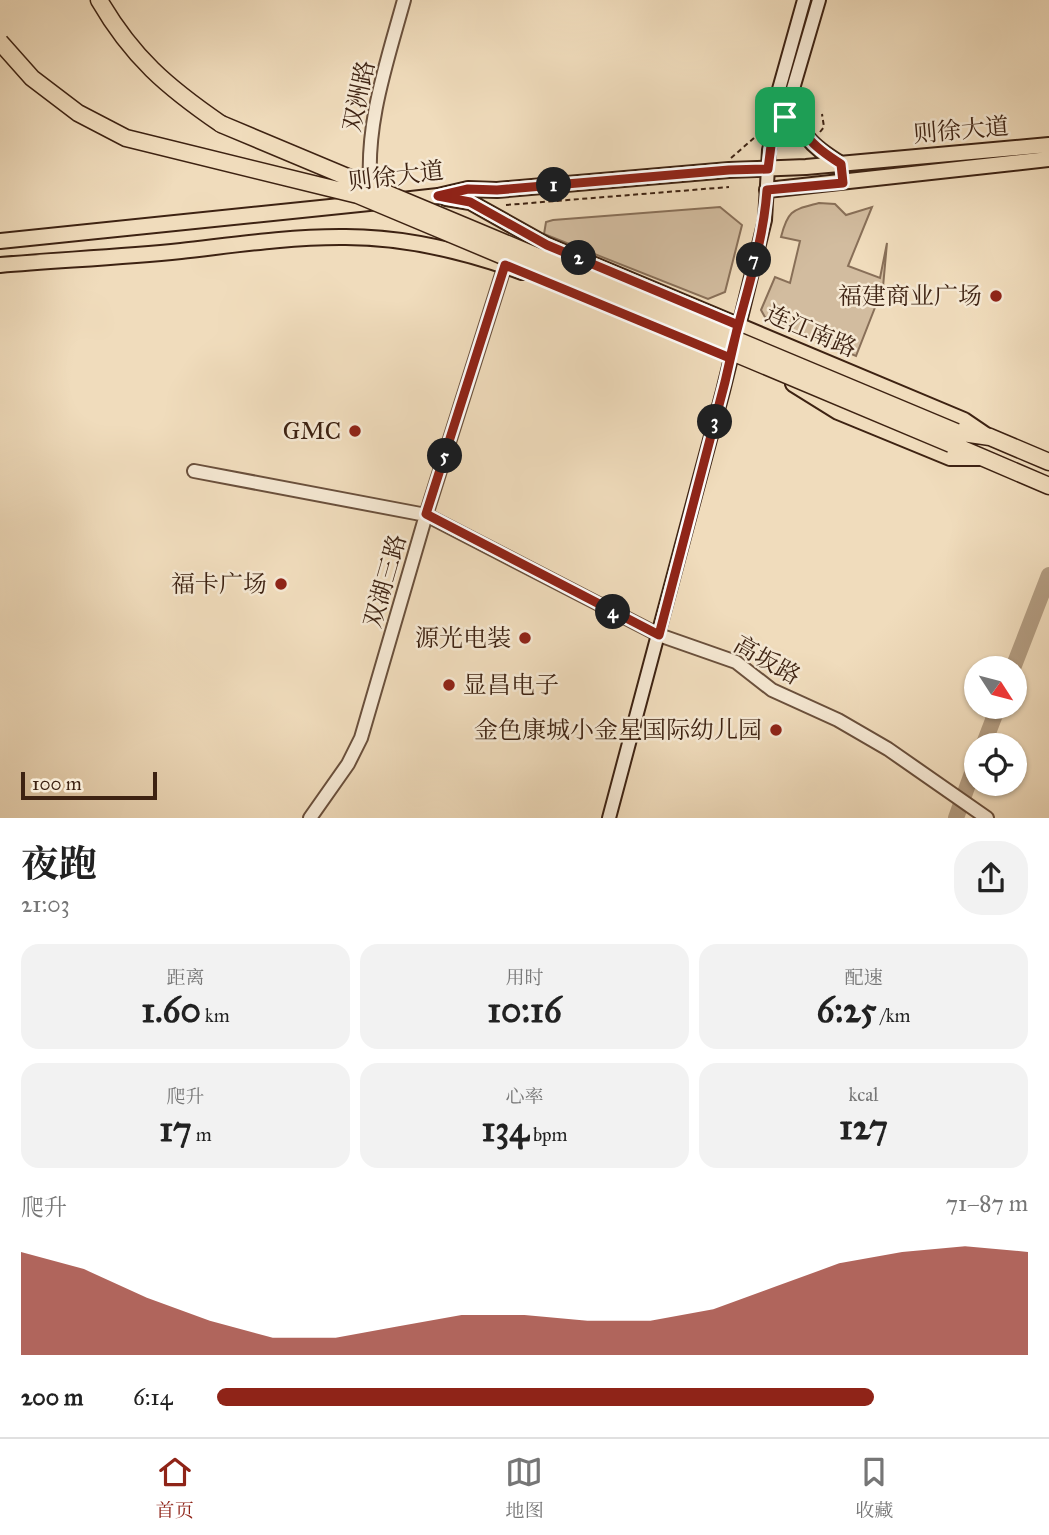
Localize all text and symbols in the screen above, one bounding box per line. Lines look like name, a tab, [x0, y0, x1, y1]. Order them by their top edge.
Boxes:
street label: 双洲路	[337, 58, 381, 134]
pin	[755, 87, 815, 147]
icon: arrive	[766, 98, 804, 136]
street label: 则徐大道	[912, 111, 1010, 149]
street label: 则徐大道	[347, 155, 445, 197]
pin: 1	[536, 168, 572, 202]
text: 1	[550, 173, 557, 196]
pin: 2	[562, 240, 596, 276]
pin: 7	[736, 243, 772, 278]
text: 2	[574, 246, 583, 269]
text: 7	[748, 248, 759, 271]
place label: 福建商业广场	[838, 281, 982, 311]
marker: 福建商业广场	[988, 288, 1004, 304]
street label: 连江南路	[761, 298, 861, 364]
pin: 3	[698, 404, 732, 440]
text: 3	[711, 410, 718, 433]
place label: GMC	[283, 416, 341, 446]
marker: GMC	[347, 423, 363, 439]
pin: 5	[428, 438, 462, 474]
text: 5	[440, 444, 449, 467]
street label: 双湖三路	[357, 531, 413, 631]
place label: 福卡广场	[171, 569, 267, 599]
marker: 福卡广场	[273, 576, 289, 592]
pin: 4	[596, 594, 630, 630]
text: 4	[607, 600, 618, 623]
place label: 源光电装	[415, 623, 511, 653]
street label: 高坂路	[728, 629, 806, 691]
marker: 源光电装	[517, 630, 533, 646]
north arrow	[964, 656, 1027, 719]
map controls	[964, 656, 1027, 796]
place label: 显昌电子	[463, 670, 559, 700]
marker: 显昌电子	[441, 677, 457, 693]
place label: 金色康城小金星国际幼儿园	[474, 715, 762, 745]
marker: 金色康城小金星国际幼儿园	[768, 722, 784, 738]
button: locate	[964, 733, 1027, 796]
scale bar	[21, 768, 158, 800]
text: 100 m	[32, 772, 82, 795]
text: 夜跑	[21, 841, 97, 887]
button: share	[954, 841, 1028, 915]
text: 21:03	[21, 890, 70, 918]
text: 距离	[166, 966, 205, 989]
text: 用时	[505, 966, 544, 989]
text: 配速	[844, 966, 883, 989]
text: 1.60	[141, 989, 201, 1032]
text: 10:16	[487, 989, 562, 1032]
text: 6:25	[816, 989, 877, 1032]
text: km	[201, 1004, 230, 1027]
text: /km	[877, 1004, 911, 1027]
text: kcal	[849, 1083, 878, 1106]
text: 爬升	[166, 1085, 205, 1108]
text: 心率	[505, 1085, 544, 1108]
text: 127	[839, 1106, 888, 1149]
text: 17	[159, 1108, 192, 1151]
text: 134	[481, 1108, 529, 1151]
text: m	[192, 1123, 212, 1146]
text: bpm	[529, 1123, 568, 1146]
text: 71–87 m	[946, 1189, 1028, 1217]
text: 爬升	[21, 1193, 67, 1221]
text: 200 m	[21, 1383, 83, 1411]
text: 6:14	[133, 1383, 173, 1411]
tab: 首页	[156, 1453, 194, 1522]
tab: 地图	[505, 1453, 543, 1522]
tab: 收藏	[855, 1453, 893, 1522]

